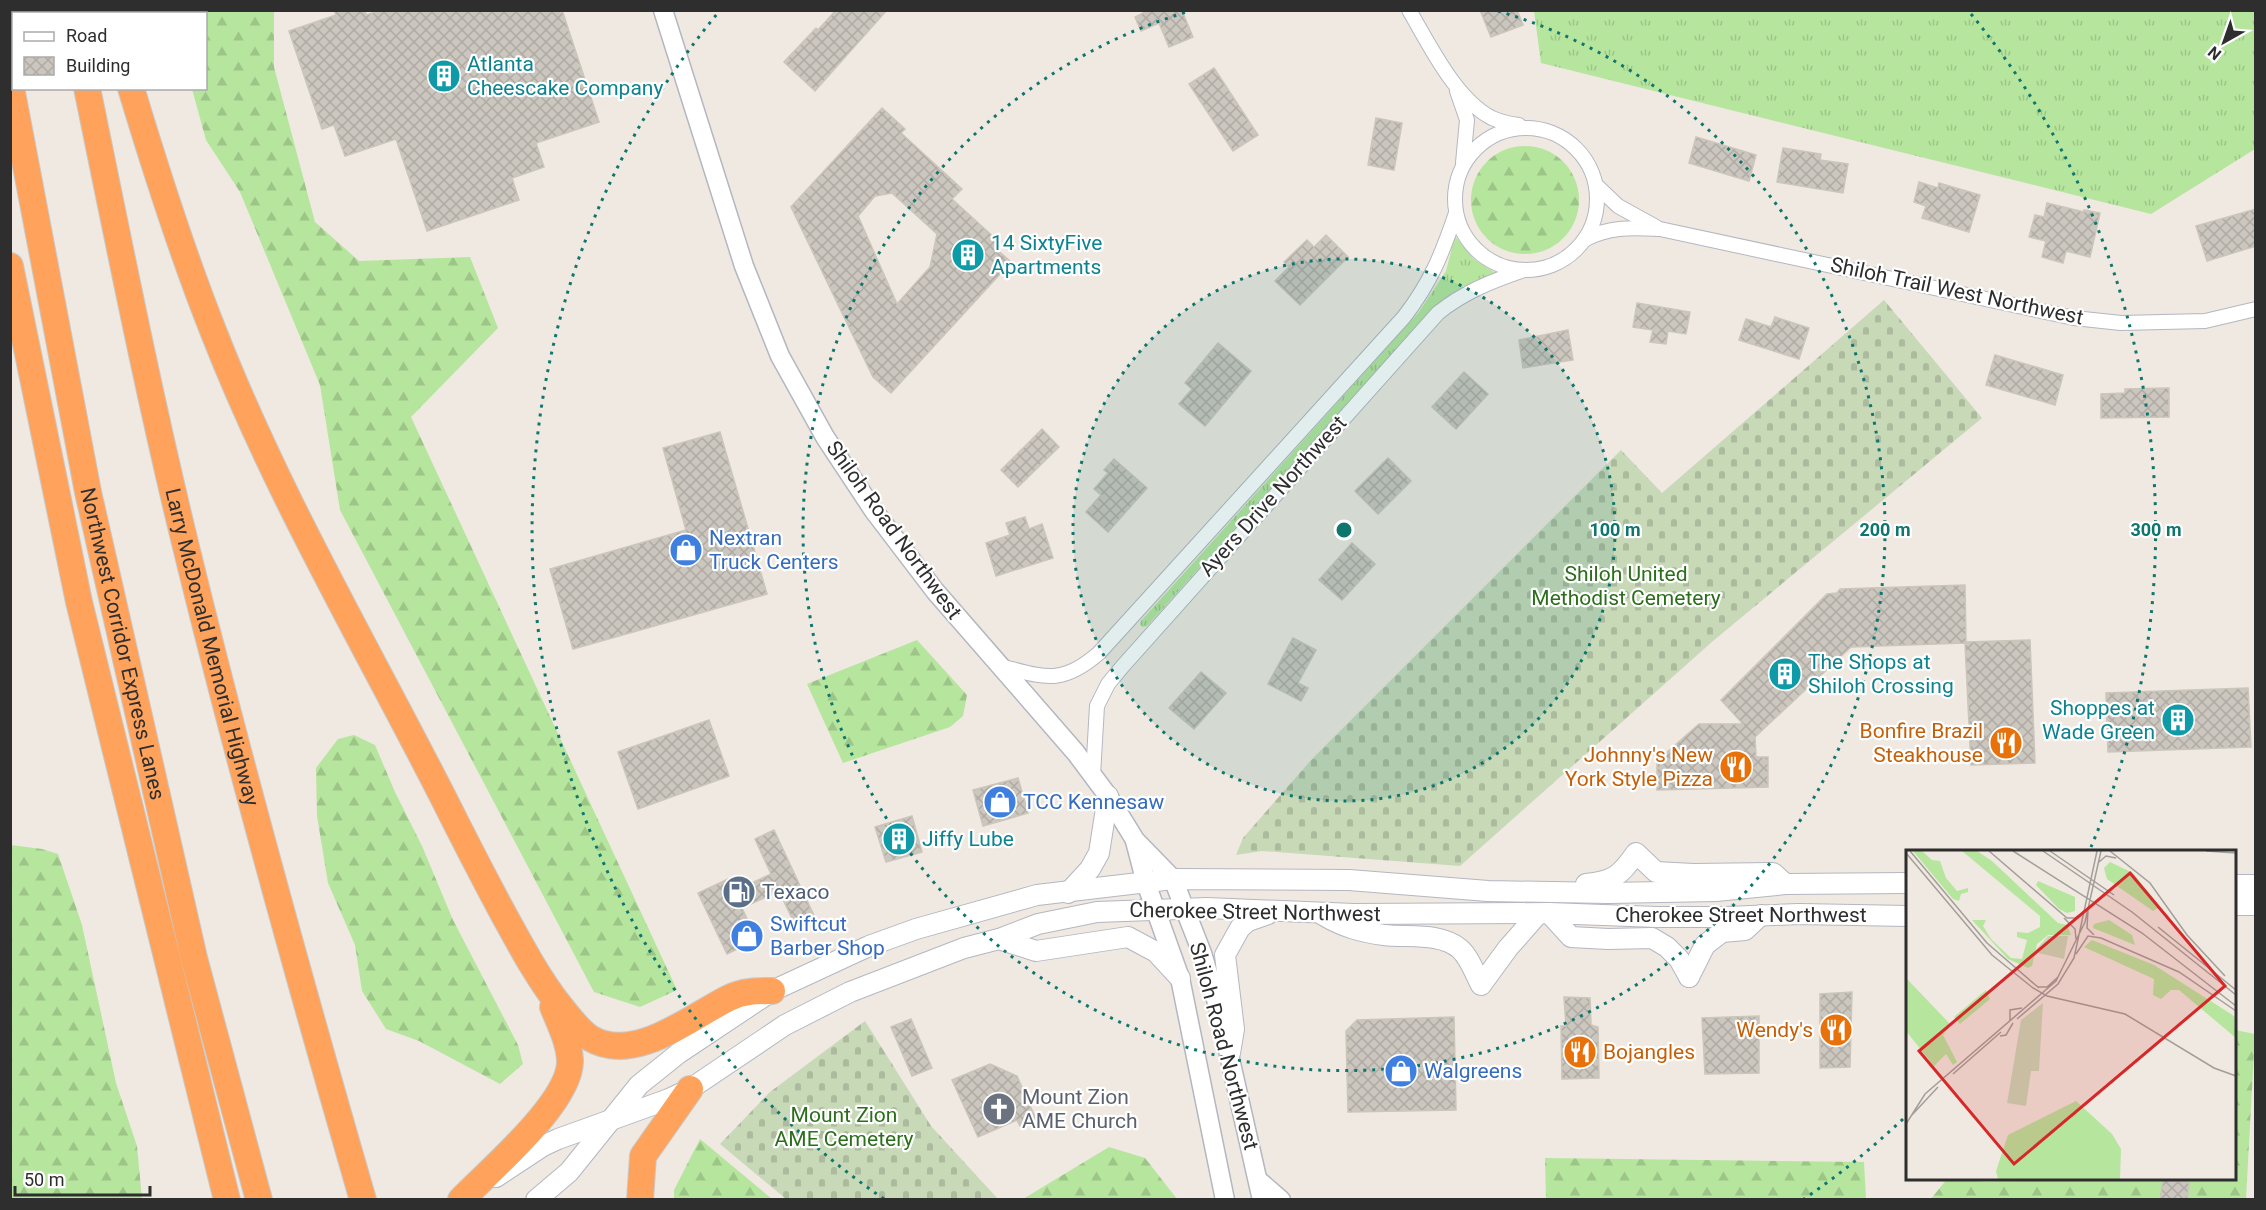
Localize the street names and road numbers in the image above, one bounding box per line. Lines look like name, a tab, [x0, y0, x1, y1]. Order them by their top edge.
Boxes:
street label: Shiloh Trail West Northwest	[1828, 252, 2086, 330]
street label: Ayers Drive Northwest	[1195, 411, 1351, 581]
street label: Shiloh Road Northwest	[821, 436, 967, 624]
street label: Northwest Corridor Express Lanes	[75, 485, 170, 802]
street label: Larry McDonald Memorial Highway	[160, 486, 264, 809]
street label: Cherokee Street Northwest	[1129, 898, 1381, 926]
street label: Cherokee Street Northwest	[1615, 903, 1867, 927]
street label: Shiloh Road Northwest	[1185, 940, 1263, 1153]

